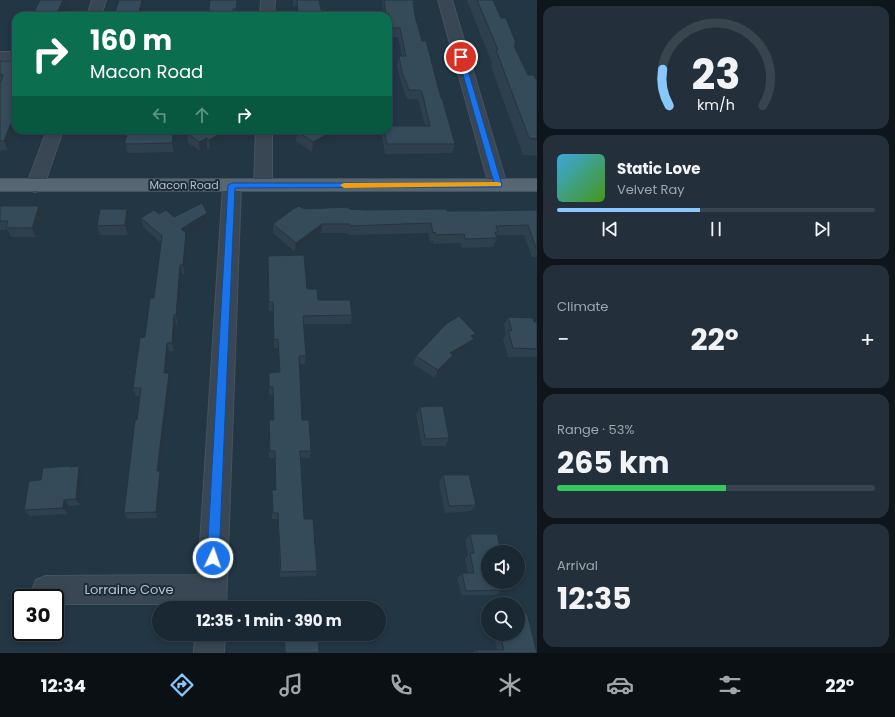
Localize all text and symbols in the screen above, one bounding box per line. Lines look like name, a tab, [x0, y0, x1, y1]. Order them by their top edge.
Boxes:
text: 160 m	[90, 21, 172, 60]
icon: right	[24, 28, 76, 80]
pin	[444, 40, 478, 74]
text: 23	[692, 45, 740, 104]
icon: arrive	[450, 46, 472, 68]
text: Macon Road	[90, 59, 203, 84]
text: km/h	[697, 94, 735, 114]
icon: left	[149, 104, 171, 126]
icon: ahead	[191, 104, 213, 126]
icon: right	[233, 104, 255, 126]
text: Static Love	[617, 158, 701, 179]
street label: Macon Road	[149, 177, 219, 193]
text: Velvet Ray	[617, 180, 685, 199]
icon: previous	[599, 218, 621, 240]
icon: pause	[705, 218, 727, 240]
icon: next	[811, 218, 833, 240]
text: Climate	[557, 297, 608, 316]
text: 22°	[690, 318, 739, 361]
text: −	[557, 324, 569, 355]
text: +	[860, 324, 875, 355]
text: Range · 53%	[557, 420, 634, 439]
text: 265 km	[557, 441, 669, 484]
position arrow	[192, 537, 234, 579]
map controls	[481, 545, 525, 641]
button: sound	[481, 545, 525, 589]
text: Arrival	[557, 556, 598, 575]
text: 12:35	[557, 577, 632, 620]
street label: Lorraine Cove	[84, 580, 174, 599]
speed limit sign: 30	[12, 589, 64, 641]
button: search	[481, 597, 525, 641]
text: 12:35 · 1 min · 390 m	[196, 610, 342, 631]
icon: directions	[168, 671, 196, 699]
icon: music	[277, 671, 305, 699]
icon: phone	[387, 671, 415, 699]
icon: climate	[496, 671, 524, 699]
icon: car	[606, 671, 634, 699]
icon: filters	[716, 671, 744, 699]
text: 12:34	[41, 673, 86, 698]
text: 22°	[825, 673, 854, 698]

